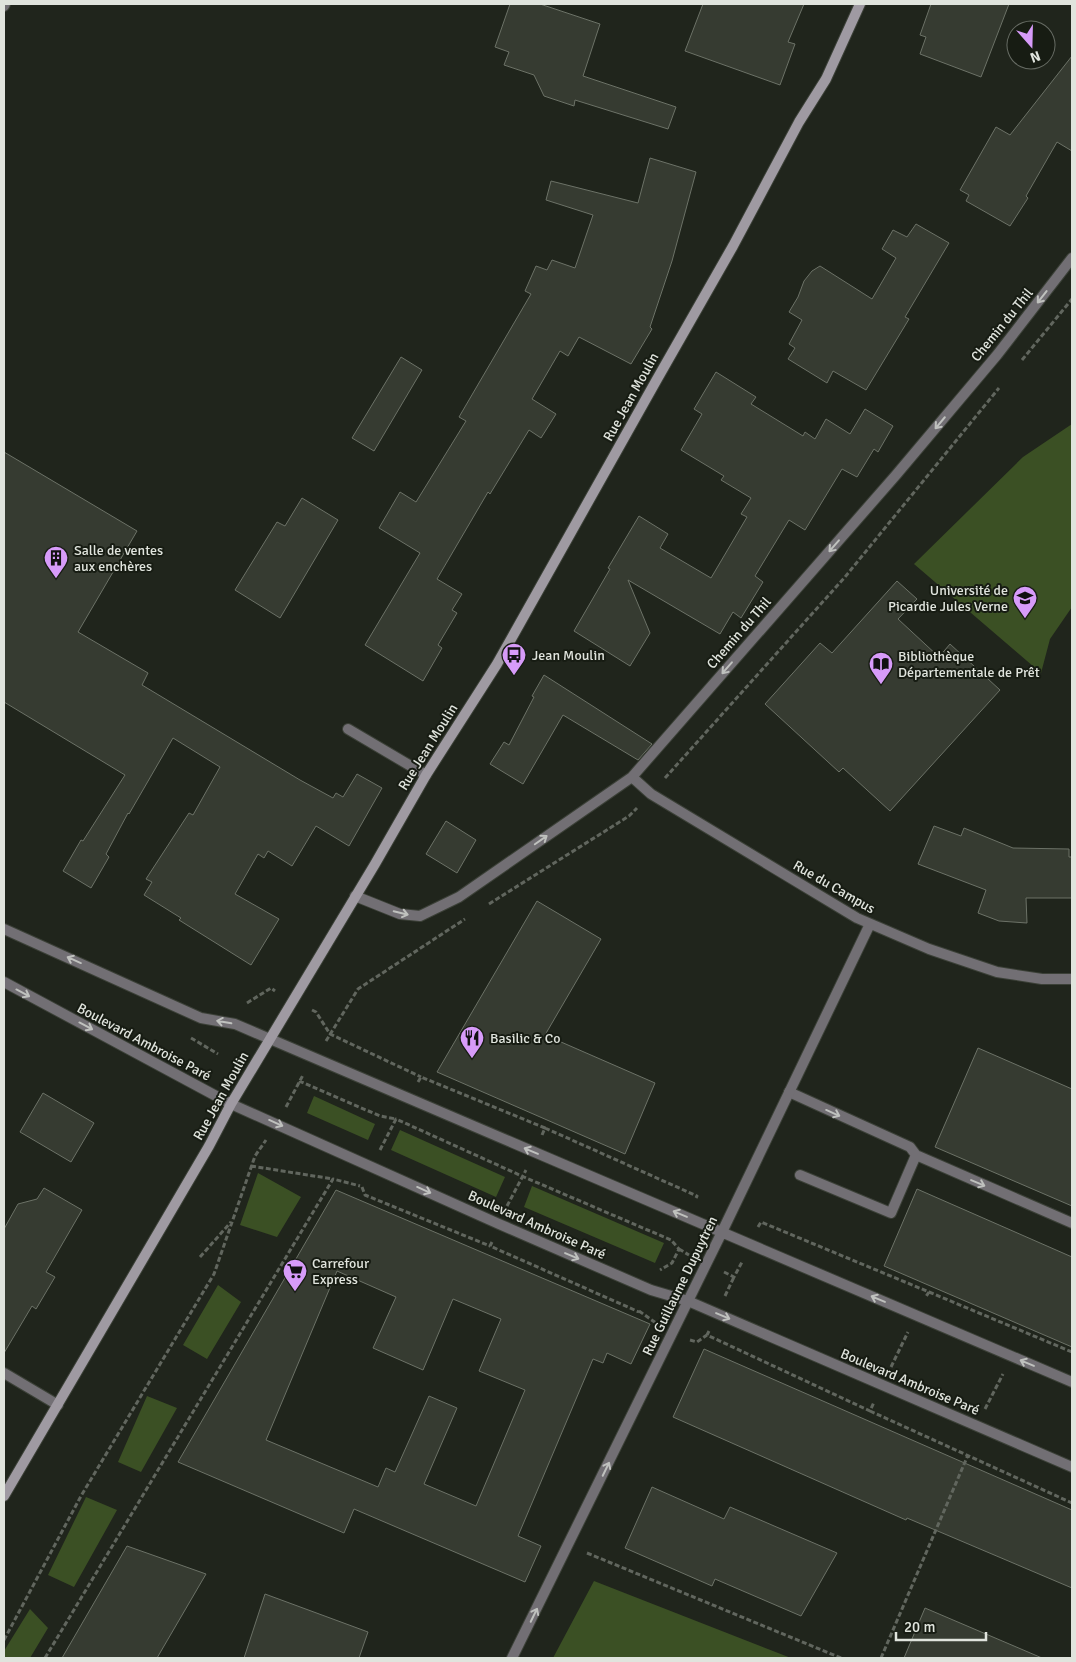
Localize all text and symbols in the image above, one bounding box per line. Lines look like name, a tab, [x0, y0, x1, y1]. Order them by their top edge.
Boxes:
north arrow	[1006, 20, 1056, 70]
text: N	[1028, 47, 1043, 66]
street label: Chemin du Thil	[967, 285, 1037, 365]
one-way arrow	[1037, 290, 1048, 303]
street label: Rue Jean Moulin	[600, 350, 662, 444]
one-way arrow	[934, 416, 945, 429]
one-way arrow	[828, 539, 839, 552]
place label: Salle de ventes aux enchères	[74, 542, 163, 575]
building icon: Salle de ventes aux enchères	[43, 545, 69, 579]
place label: Université de Picardie Jules Verne	[888, 582, 1008, 615]
school or university icon: Université de Picardie Jules Verne	[1012, 585, 1038, 619]
street label: Chemin du Thil	[703, 594, 775, 672]
bus stop icon: Jean Moulin	[501, 642, 527, 676]
place label: Jean Moulin	[532, 647, 605, 664]
place label: Bibliothèque Départementale de Prêt	[898, 648, 1040, 681]
library icon: Bibliothèque Départementale de Prêt	[868, 651, 894, 685]
one-way arrow	[721, 662, 732, 675]
street label: Rue Jean Moulin	[395, 701, 461, 793]
one-way arrow	[534, 835, 548, 845]
street label: Rue du Campus	[790, 857, 878, 917]
one-way arrow	[392, 909, 408, 918]
one-way arrow	[67, 955, 82, 965]
one-way arrow	[16, 988, 31, 998]
street label: Boulevard Ambroise Paré	[74, 999, 214, 1085]
one-way arrow	[217, 1016, 233, 1026]
one-way arrow	[78, 1022, 93, 1032]
restaurant icon: Basilic & Co	[459, 1025, 485, 1059]
place label: Basilic & Co	[490, 1030, 560, 1047]
street label: Rue Jean Moulin	[190, 1049, 252, 1143]
one-way arrow	[825, 1108, 840, 1118]
one-way arrow	[268, 1119, 283, 1129]
one-way arrow	[524, 1145, 539, 1155]
one-way arrow	[970, 1178, 985, 1188]
one-way arrow	[416, 1186, 431, 1196]
street label: Boulevard Ambroise Paré	[465, 1187, 609, 1263]
one-way arrow	[673, 1209, 688, 1219]
street label: Rue Guillaume Dupuytren	[639, 1213, 721, 1359]
one-way arrow	[564, 1251, 579, 1261]
place label: Carrefour Express	[312, 1255, 370, 1288]
supermarket icon: Carrefour Express	[282, 1258, 308, 1292]
one-way arrow	[871, 1294, 886, 1304]
one-way arrow	[715, 1312, 730, 1322]
street label: Boulevard Ambroise Paré	[838, 1345, 982, 1419]
one-way arrow	[1020, 1358, 1035, 1368]
one-way arrow	[601, 1462, 611, 1477]
one-way arrow	[529, 1607, 539, 1622]
scale bar	[896, 1610, 986, 1642]
text: 20 m	[904, 1618, 935, 1636]

